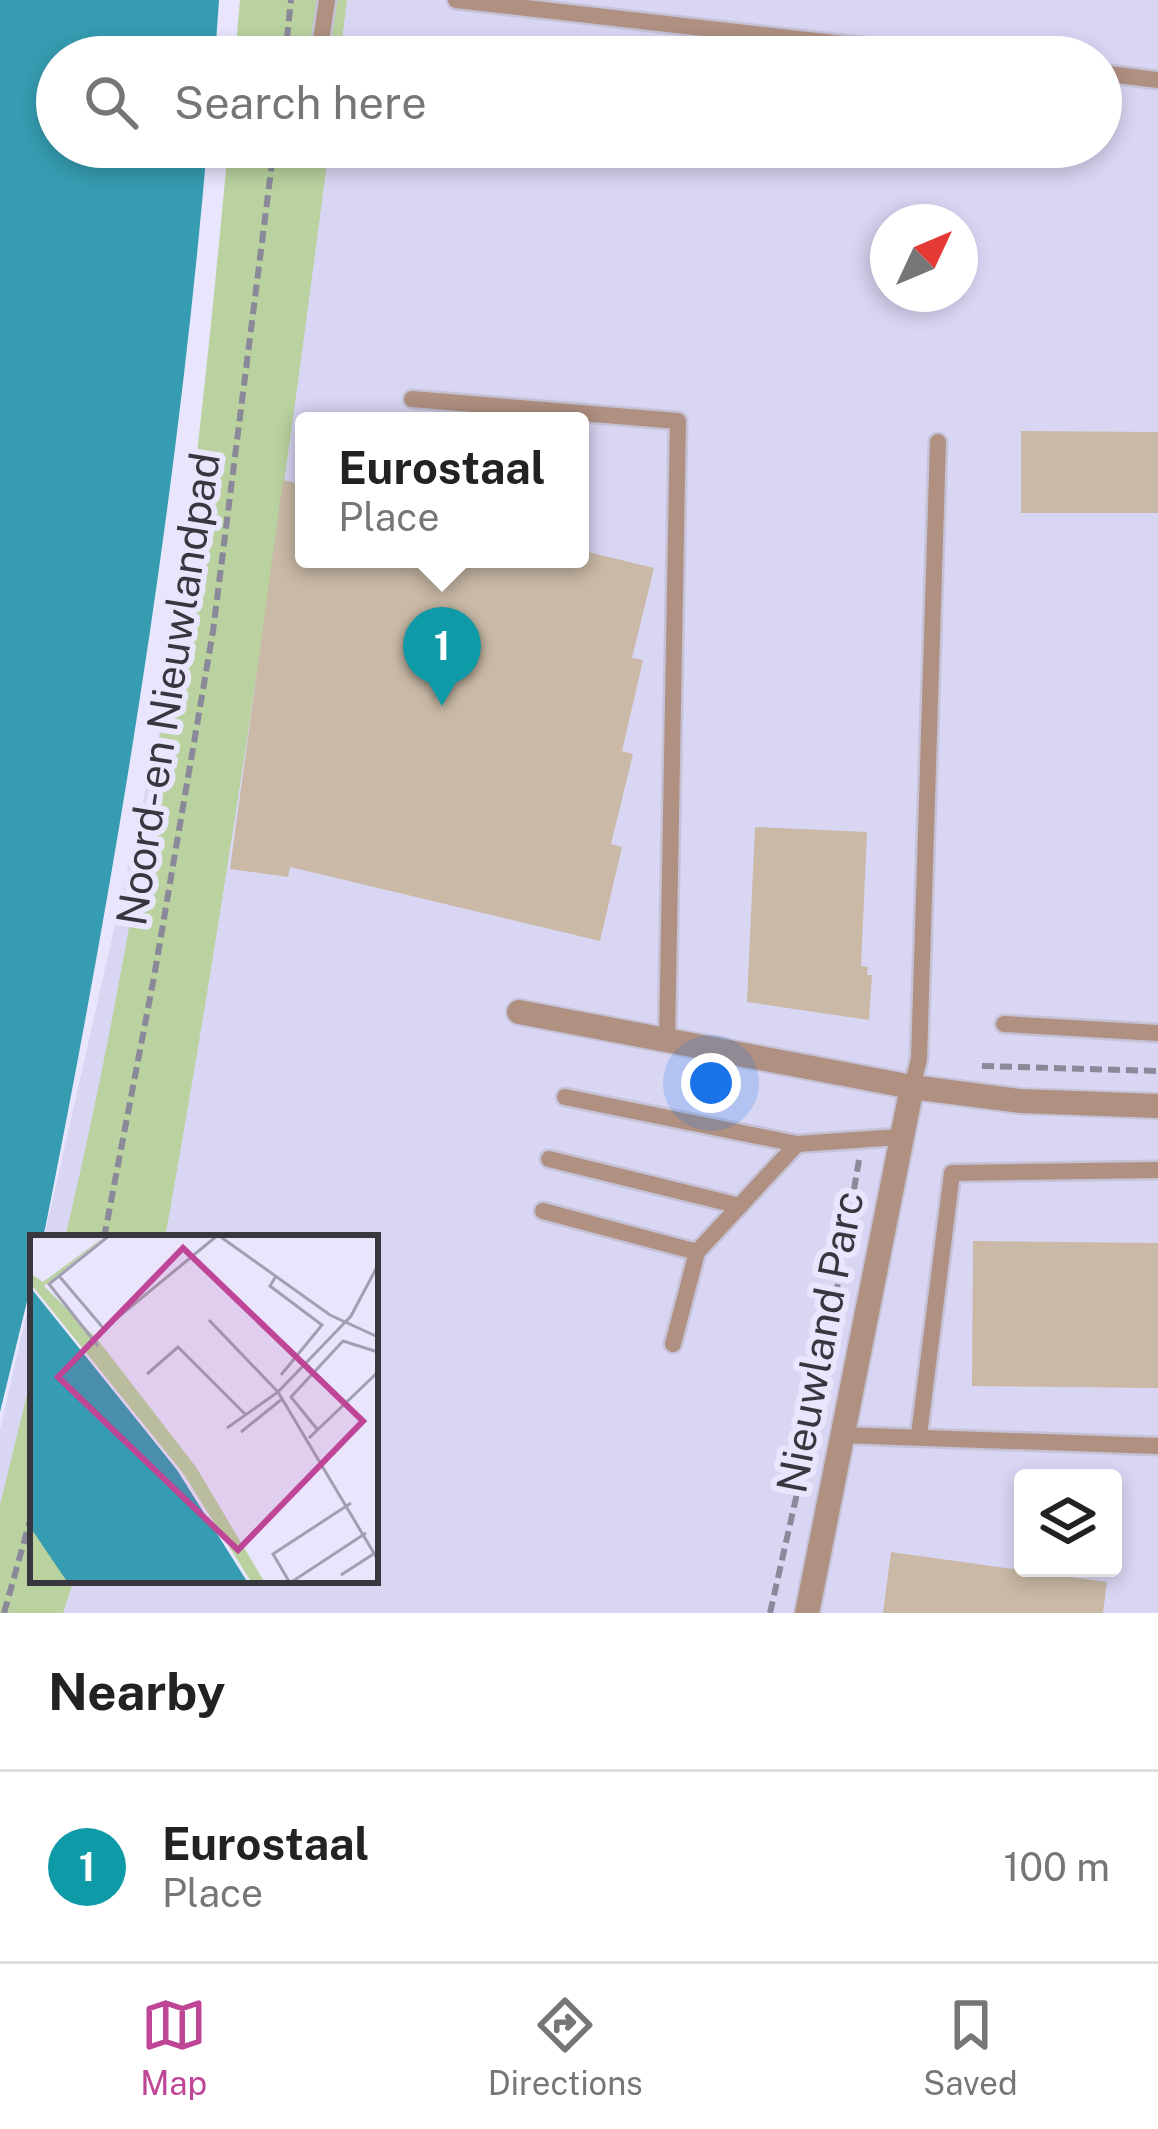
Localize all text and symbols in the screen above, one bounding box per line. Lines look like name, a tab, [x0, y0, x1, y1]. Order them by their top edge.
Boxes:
search box	[36, 36, 1122, 168]
icon: search	[78, 69, 144, 135]
text: Search here	[174, 76, 427, 129]
north arrow	[870, 204, 978, 312]
popup	[295, 412, 589, 568]
text: Eurostaal	[338, 441, 546, 494]
street label: Noord- en Nieuwlandpad	[106, 449, 229, 929]
text: Place	[338, 494, 440, 540]
pin: 1	[403, 607, 481, 706]
your location	[681, 1053, 741, 1113]
street label: Nieuwland Parc	[766, 1187, 873, 1497]
inset map	[30, 1235, 378, 1583]
map controls	[1014, 1469, 1122, 1577]
button: layers	[1014, 1469, 1122, 1577]
text: Nearby	[48, 1662, 225, 1721]
text: Eurostaal	[162, 1817, 369, 1870]
text: 1	[79, 1844, 95, 1890]
text: 100 m	[1003, 1844, 1110, 1890]
text: Place	[162, 1870, 263, 1916]
tab: Map	[140, 1992, 207, 2102]
tab: Directions	[488, 1992, 643, 2102]
tab: Saved	[923, 1992, 1018, 2102]

